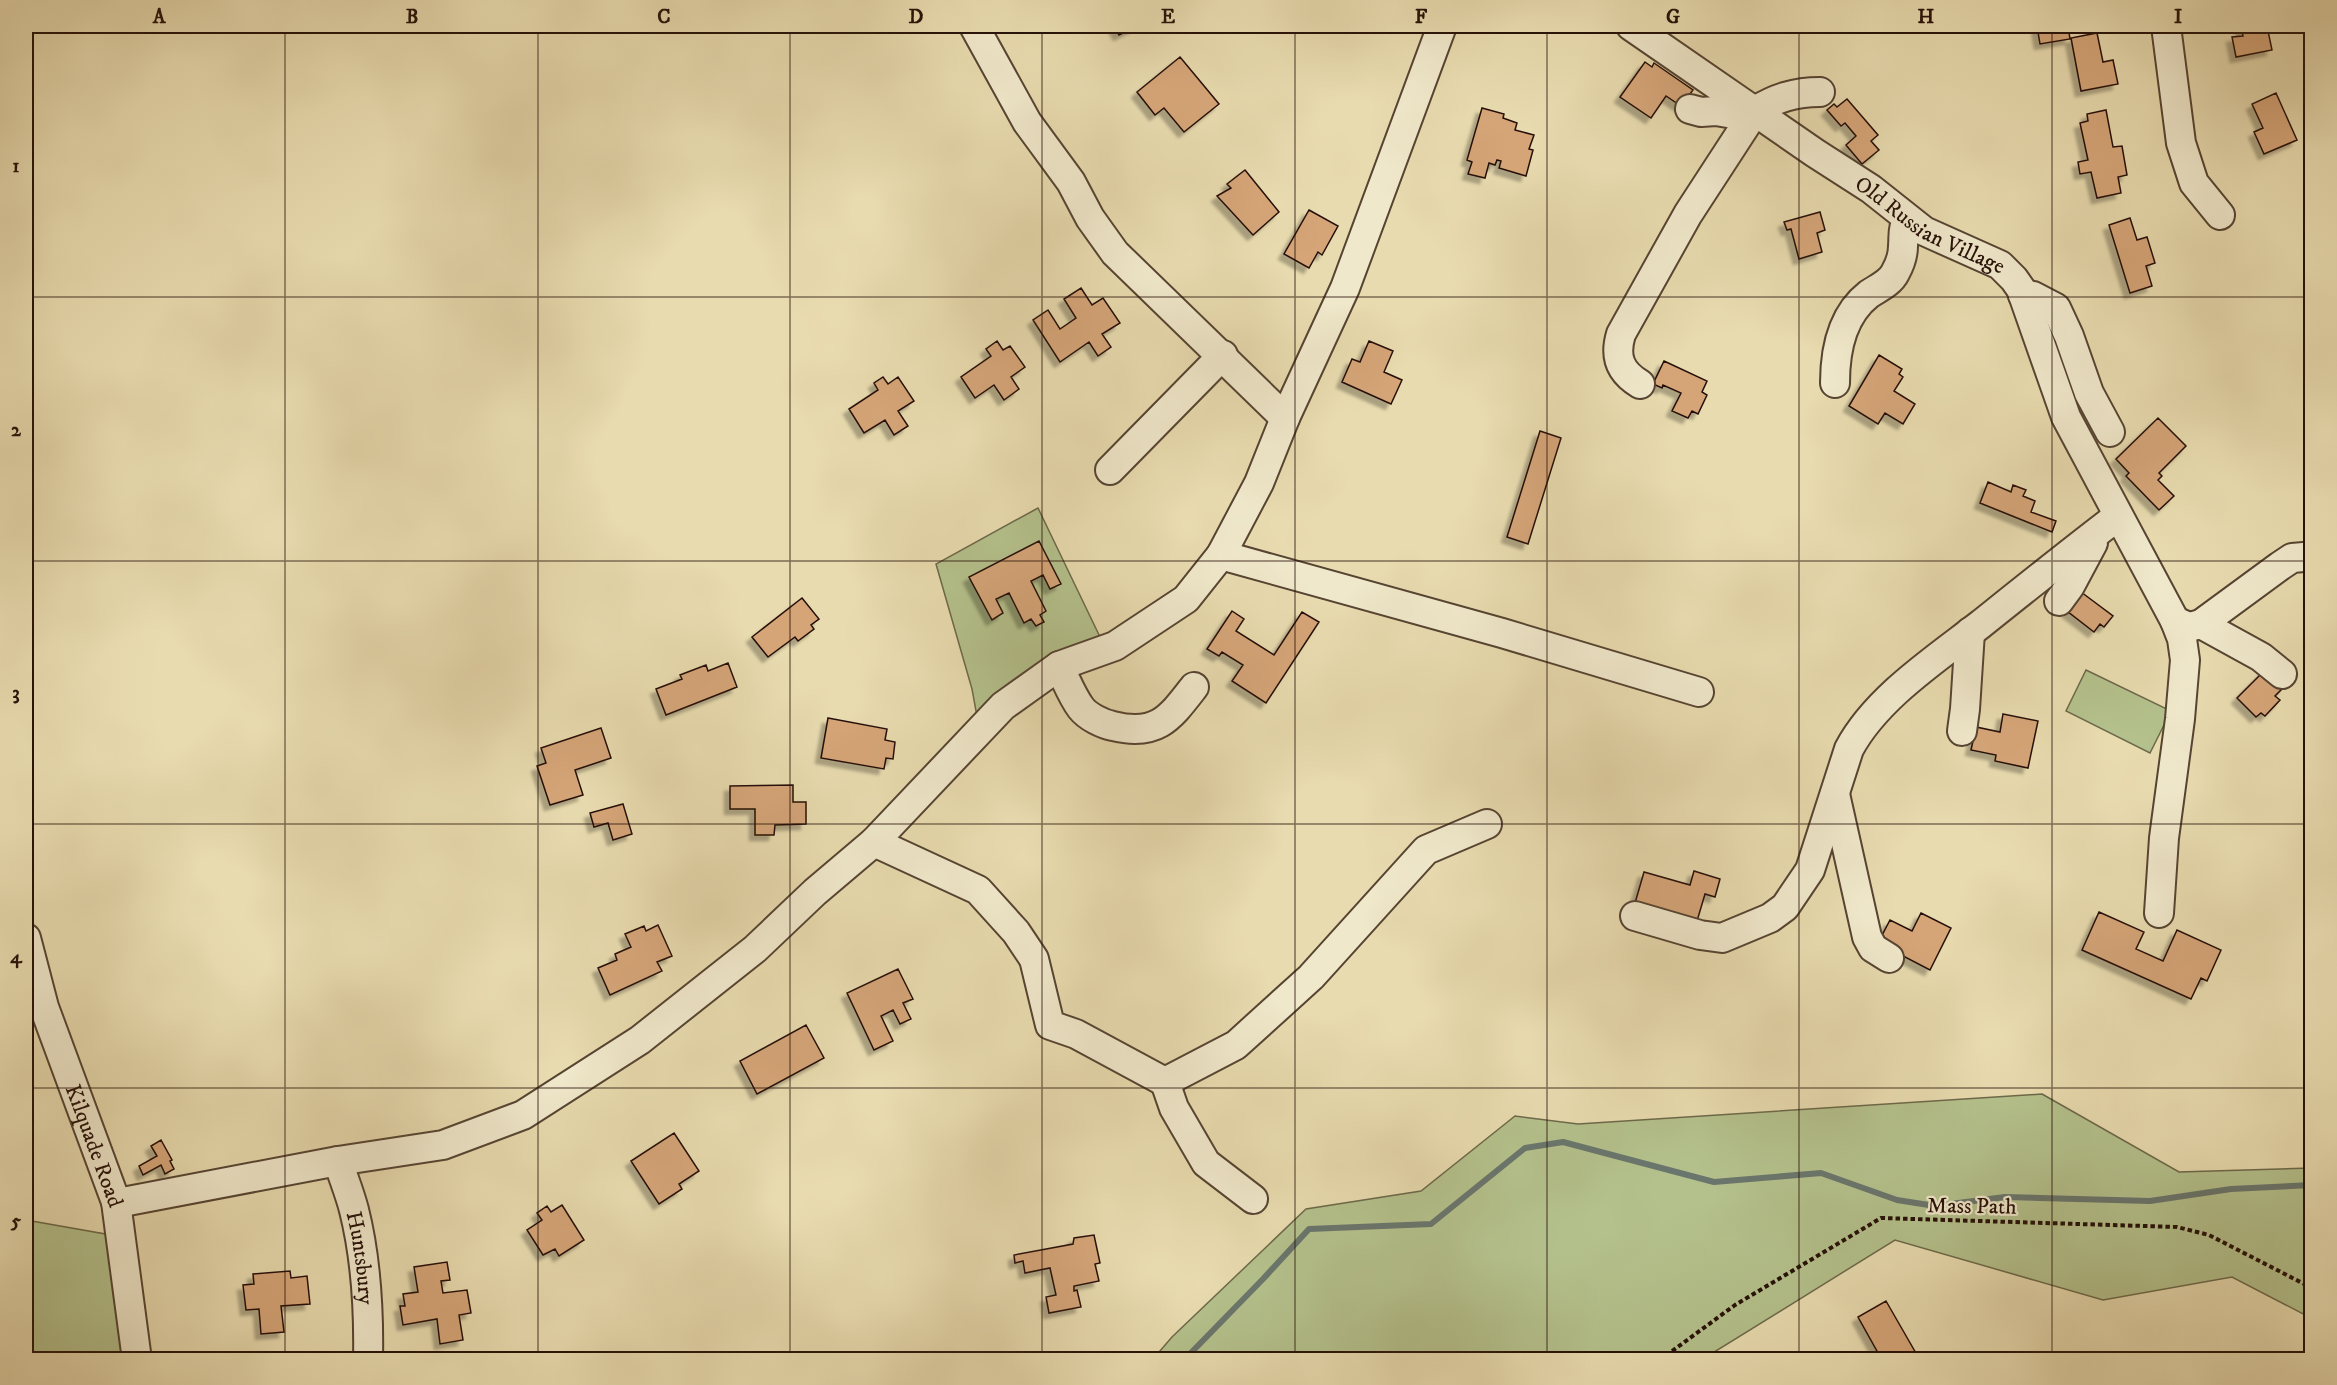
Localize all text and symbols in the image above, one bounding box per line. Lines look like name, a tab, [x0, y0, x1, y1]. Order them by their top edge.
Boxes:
text: A	[152, 5, 167, 30]
text: B	[406, 5, 418, 30]
text: C	[657, 5, 671, 30]
text: D	[909, 5, 924, 30]
text: E	[1161, 5, 1175, 30]
text: F	[1415, 5, 1428, 30]
text: G	[1666, 5, 1680, 30]
text: H	[1918, 5, 1935, 30]
text: I	[2174, 5, 2182, 30]
text: 1	[12, 154, 20, 179]
street label: Old Russian Village	[1850, 170, 2009, 280]
text: 2	[11, 418, 22, 443]
text: 3	[12, 681, 20, 706]
text: 4	[10, 945, 23, 970]
street label: Kilquade Road	[59, 1081, 129, 1211]
street label: Mass Path	[1927, 1192, 2017, 1221]
text: 5	[10, 1209, 21, 1234]
street label: Huntsbury	[340, 1209, 379, 1306]

